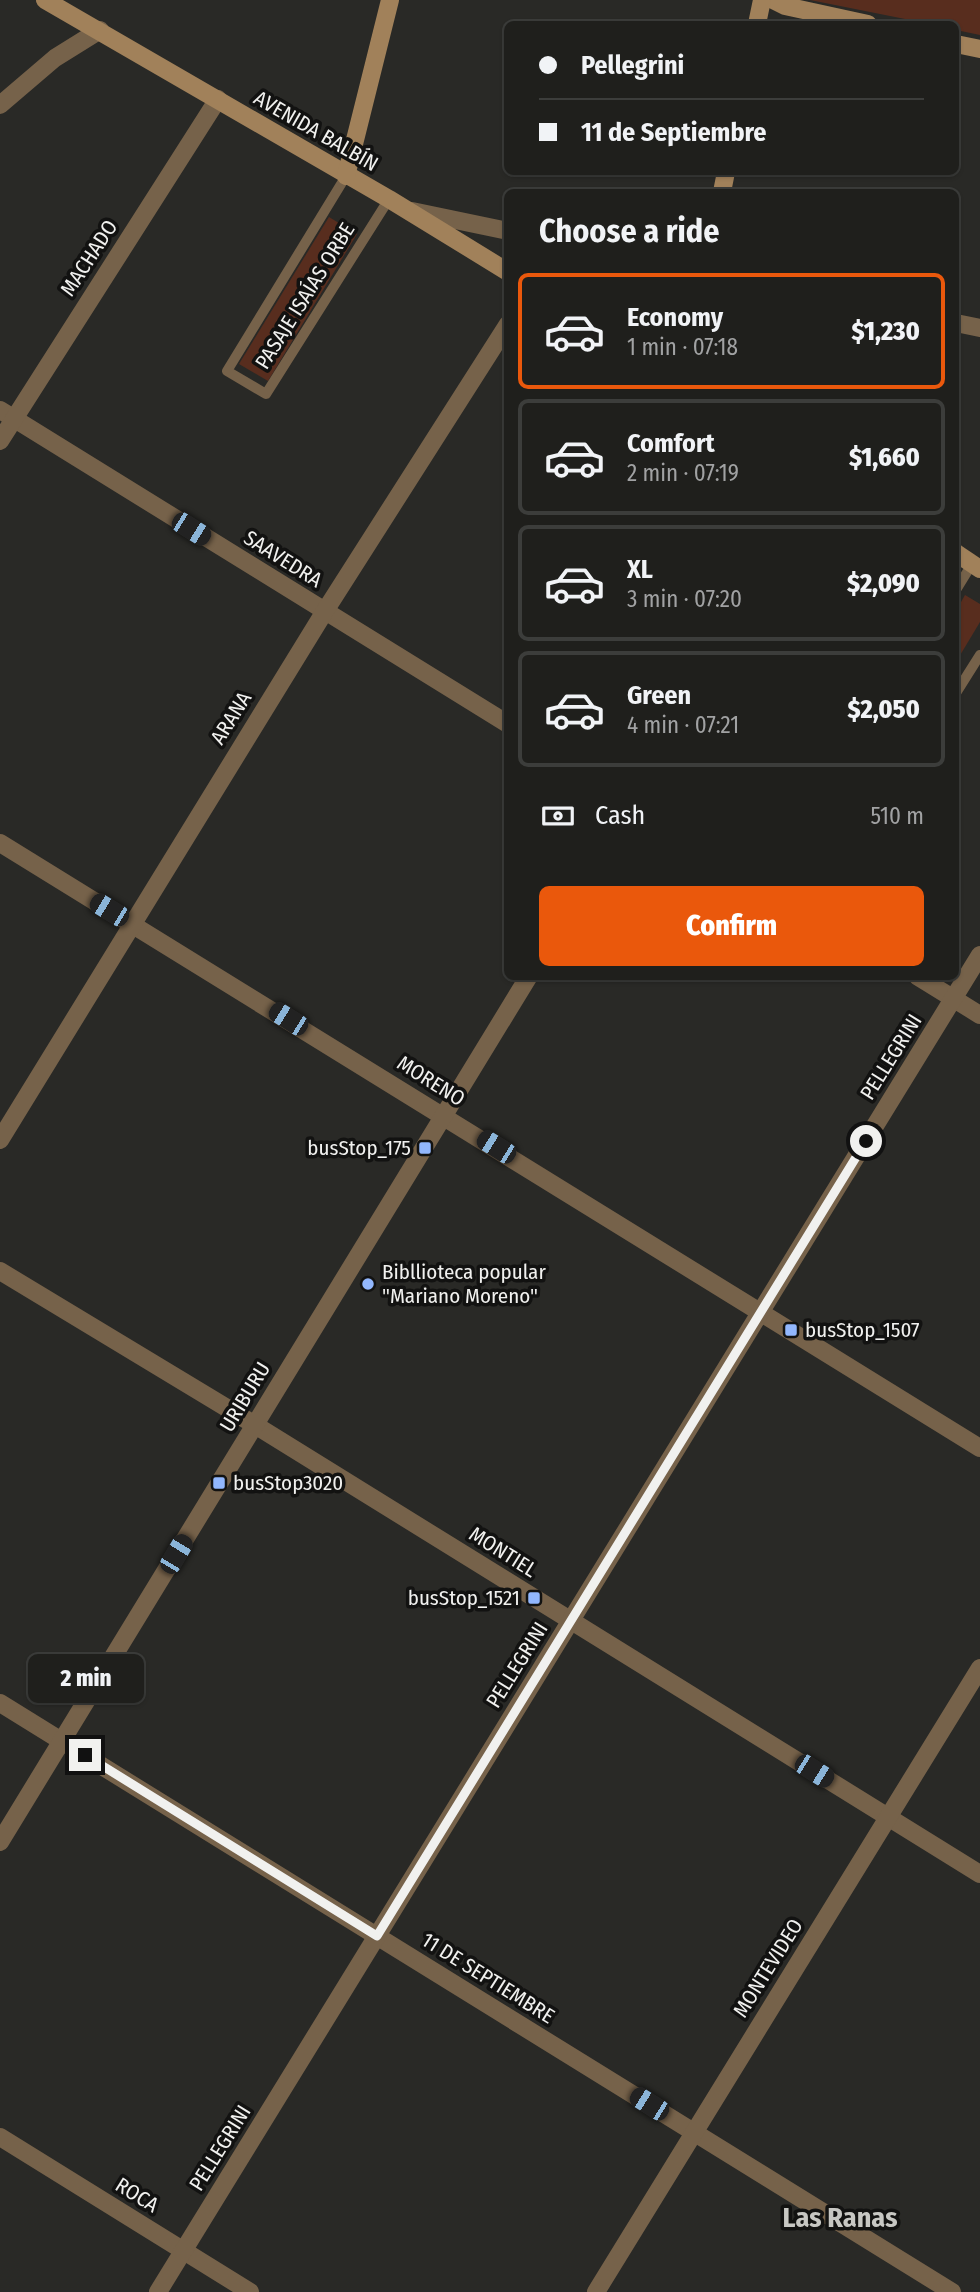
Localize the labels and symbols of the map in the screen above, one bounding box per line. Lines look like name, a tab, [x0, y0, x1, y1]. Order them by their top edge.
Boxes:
street label: AVENIDA BALBÍN	[249, 85, 383, 177]
street label: MACHADO	[55, 215, 123, 301]
street label: PASAJE ISAÍAS ORBE	[250, 218, 360, 374]
car	[168, 509, 215, 549]
street label: SAAVEDRA	[239, 525, 327, 593]
street label: ARANA	[205, 687, 257, 749]
car	[86, 890, 133, 930]
car	[265, 999, 312, 1039]
street label: PELLEGRINI	[854, 1009, 928, 1105]
street label: MORENO	[392, 1050, 470, 1112]
route start	[850, 1125, 882, 1157]
car	[473, 1127, 520, 1167]
place label: busStop_175	[307, 1135, 411, 1161]
marker: busStop_175	[417, 1140, 433, 1156]
place label: Bibllioteca popular "Mariano Moreno"	[382, 1259, 546, 1309]
marker: Bibllioteca popular "Mariano Moreno"	[360, 1276, 376, 1292]
place label: busStop_1507	[805, 1317, 920, 1343]
marker: busStop_1507	[783, 1322, 799, 1338]
street label: URIBURU	[214, 1357, 276, 1437]
place label: busStop3020	[233, 1470, 343, 1496]
marker: busStop3020	[211, 1475, 227, 1491]
street label: MONTIEL	[464, 1521, 542, 1583]
car	[157, 1531, 196, 1577]
place label: busStop_1521	[408, 1585, 520, 1611]
marker: busStop_1521	[526, 1590, 542, 1606]
street label: PELLEGRINI	[480, 1617, 554, 1713]
callout: 2 min	[27, 1654, 143, 1702]
route end	[69, 1739, 101, 1771]
car	[791, 1751, 838, 1791]
street label: MONTEVIDEO	[727, 1914, 809, 2022]
street label: 11 DE SEPTIEMBRE	[417, 1927, 559, 2029]
car	[626, 2084, 673, 2124]
street label: PELLEGRINI	[183, 2100, 257, 2196]
street label: ROCA	[111, 2172, 163, 2218]
district label: Las Ranas	[783, 2201, 897, 2234]

